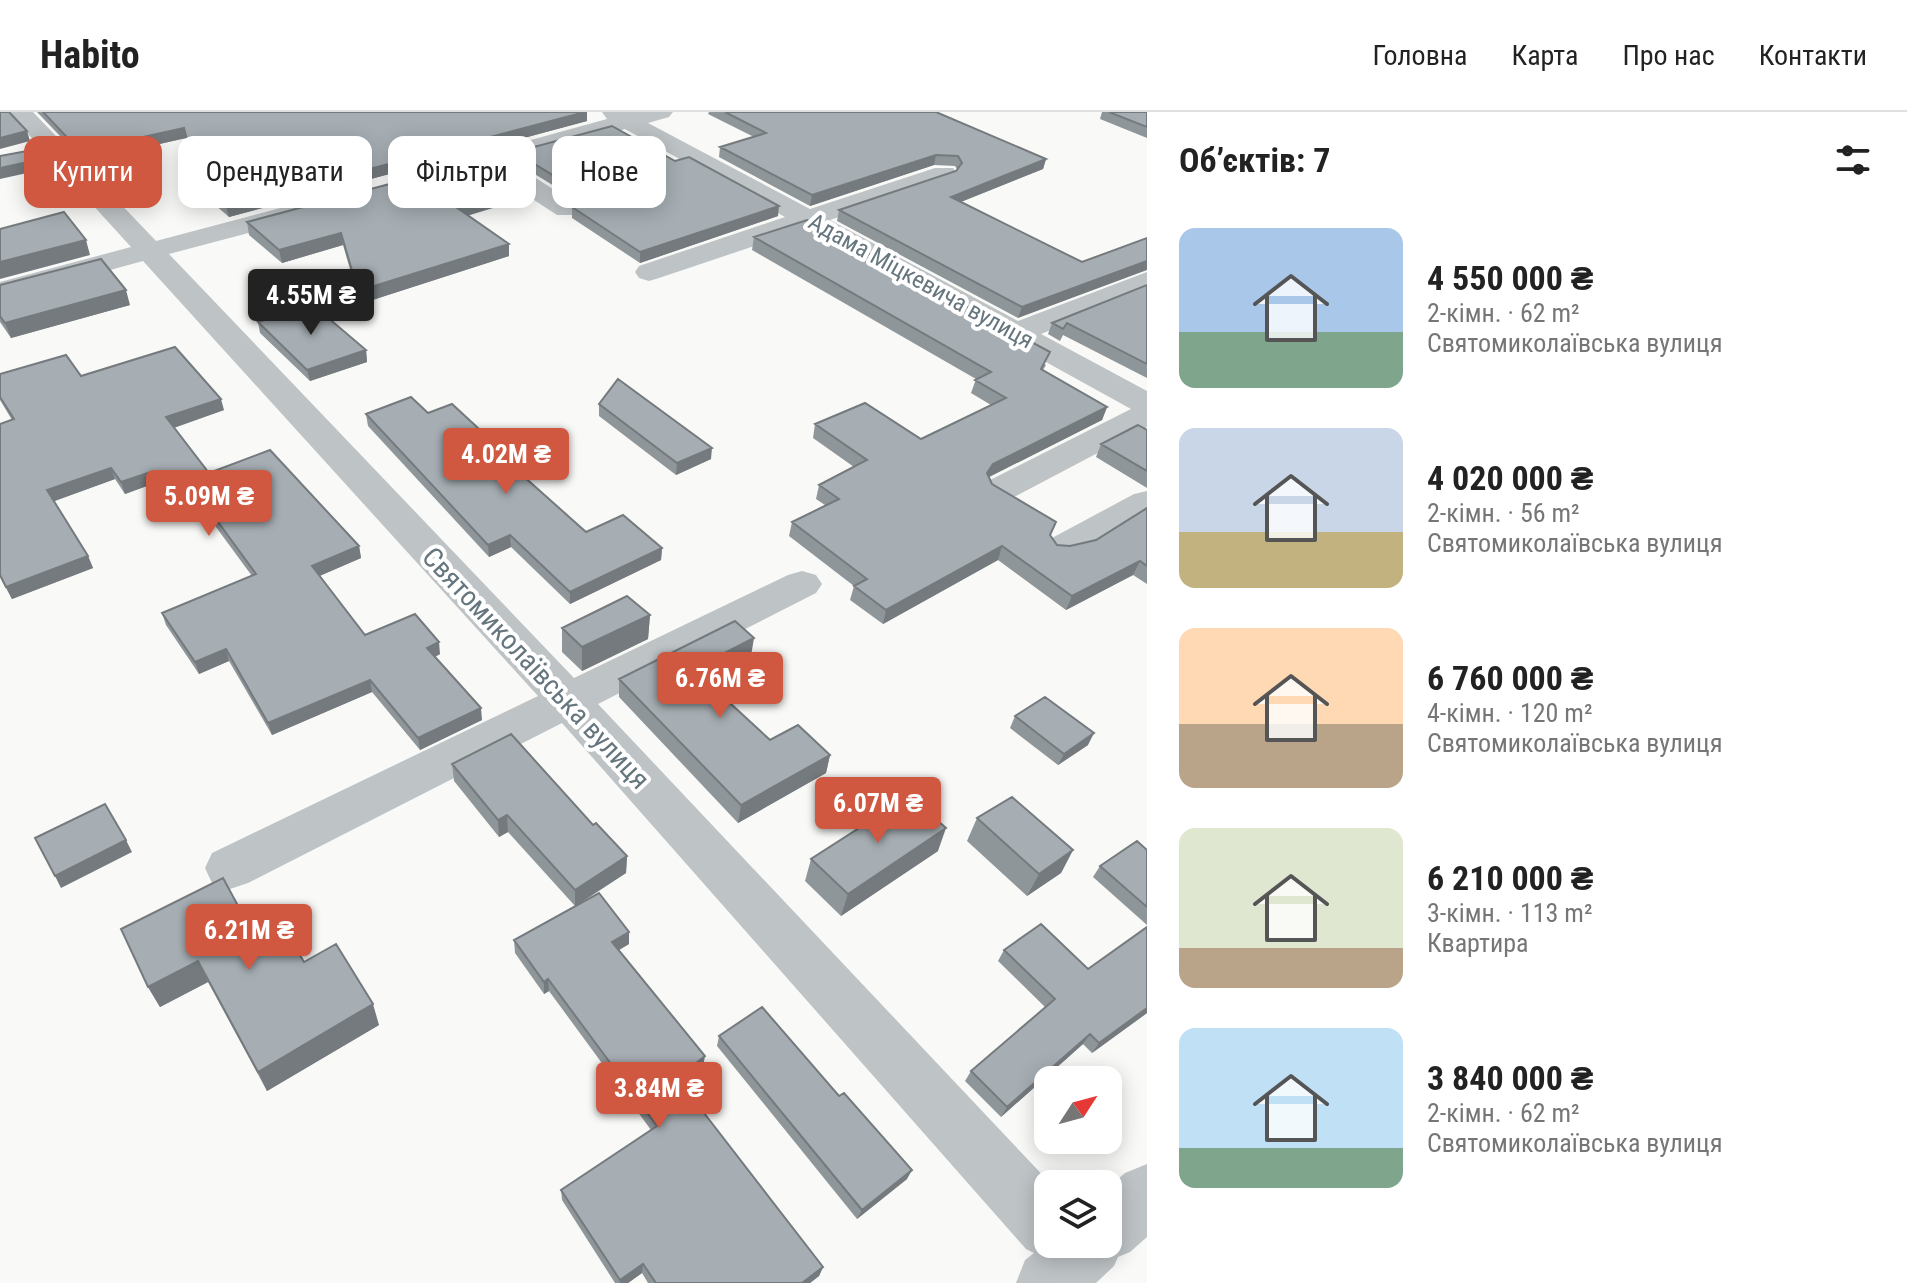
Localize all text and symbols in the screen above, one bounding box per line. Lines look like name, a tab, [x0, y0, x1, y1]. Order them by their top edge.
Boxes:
text: Habito	[40, 33, 140, 77]
text: Головна	[1372, 39, 1467, 72]
text: Карта	[1511, 39, 1578, 72]
text: Про нас	[1622, 39, 1715, 72]
text: Контакти	[1759, 39, 1867, 72]
chip: Купити	[24, 136, 162, 208]
chip: Орендувати	[178, 136, 372, 208]
chip: Фільтри	[388, 136, 536, 208]
chip: Нове	[552, 136, 666, 208]
icon: filters	[1831, 138, 1875, 182]
text: Об’єктів: 7	[1179, 140, 1330, 180]
street label: Адама Міцкевича вулиця	[804, 208, 1038, 354]
text: 4 550 000 ₴	[1427, 258, 1593, 298]
icon: home	[1243, 260, 1339, 356]
pin: 4.55M ₴	[237, 269, 385, 337]
text: 4.55M ₴	[266, 280, 356, 310]
text: 2-кімн. · 62 m²	[1427, 298, 1580, 328]
text: Святомиколаївська вулиця	[1427, 328, 1722, 358]
pin: 4.02M ₴	[432, 428, 580, 496]
text: 4.02M ₴	[461, 439, 551, 469]
text: 4 020 000 ₴	[1427, 458, 1593, 498]
icon: home	[1243, 460, 1339, 556]
pin: 5.09M ₴	[135, 470, 283, 538]
text: 5.09M ₴	[164, 481, 254, 511]
text: 2-кімн. · 56 m²	[1427, 498, 1580, 528]
text: Святомиколаївська вулиця	[1427, 528, 1722, 558]
street label: Святомиколаївська вулиця	[415, 540, 657, 796]
pin: 6.76M ₴	[646, 652, 794, 720]
text: 6 760 000 ₴	[1427, 658, 1593, 698]
icon: home	[1243, 660, 1339, 756]
text: 6.76M ₴	[675, 663, 765, 693]
text: 4-кімн. · 120 m²	[1427, 698, 1593, 728]
text: Святомиколаївська вулиця	[1427, 728, 1722, 758]
pin: 6.07M ₴	[804, 777, 952, 845]
text: 6.07M ₴	[833, 788, 923, 818]
text: 6 210 000 ₴	[1427, 858, 1593, 898]
icon: home	[1243, 860, 1339, 956]
text: 3-кімн. · 113 m²	[1427, 898, 1593, 928]
pin: 6.21M ₴	[175, 904, 323, 972]
text: 6.21M ₴	[204, 915, 294, 945]
text: Квартира	[1427, 928, 1529, 958]
text: 3 840 000 ₴	[1427, 1058, 1593, 1098]
icon: home	[1243, 1060, 1339, 1156]
pin: 3.84M ₴	[585, 1062, 733, 1130]
north arrow	[1034, 1066, 1122, 1154]
map controls	[1034, 1066, 1122, 1258]
text: 3.84M ₴	[614, 1073, 704, 1103]
text: 2-кімн. · 62 m²	[1427, 1098, 1580, 1128]
text: Святомиколаївська вулиця	[1427, 1128, 1722, 1158]
button: layers	[1034, 1170, 1122, 1258]

